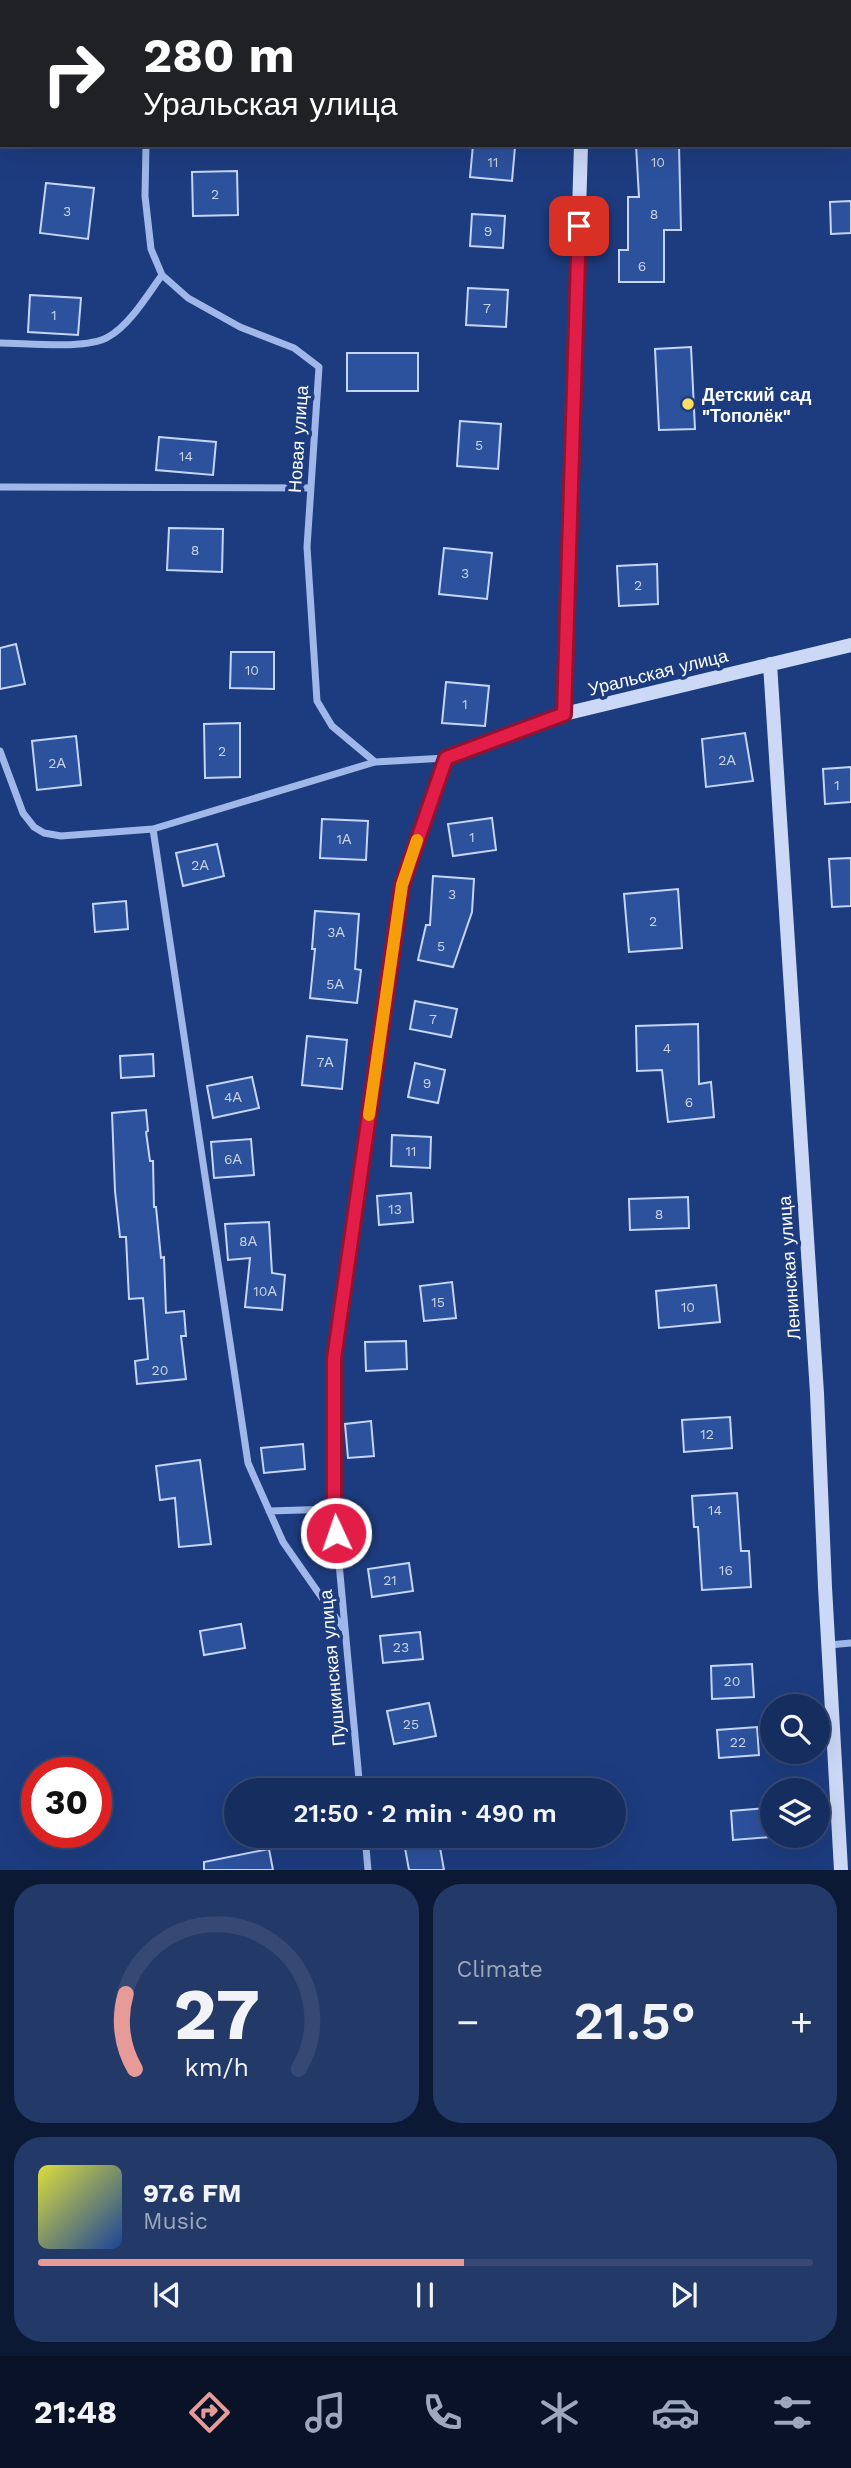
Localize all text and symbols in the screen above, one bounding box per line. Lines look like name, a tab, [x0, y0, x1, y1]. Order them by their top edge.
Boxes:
text: 280 m	[143, 26, 295, 84]
icon: right	[28, 28, 119, 119]
text: Уральская улица	[143, 85, 398, 123]
house number: 11	[488, 154, 498, 170]
house number: 10	[651, 154, 665, 170]
house number: 2	[211, 186, 219, 202]
pin	[549, 196, 609, 256]
house number: 3	[63, 203, 71, 219]
house number: 8	[650, 206, 658, 222]
icon: arrive	[560, 207, 598, 245]
house number: 9	[484, 223, 492, 239]
house number: 6	[638, 258, 646, 274]
house number: 7	[483, 300, 491, 316]
house number: 1	[51, 307, 57, 323]
street label: Новая улица	[284, 384, 312, 493]
place label: Детский сад "Тополёк"	[702, 384, 812, 426]
marker: Детский сад "Тополёк"	[680, 396, 696, 412]
house number: 5	[475, 437, 483, 453]
house number: 14	[179, 448, 193, 464]
house number: 8	[191, 542, 199, 558]
house number: 3	[461, 565, 469, 581]
house number: 2	[634, 577, 642, 593]
street label: Уральская улица	[586, 644, 731, 700]
house number: 10	[245, 662, 259, 678]
house number: 1	[462, 696, 468, 712]
house number: 2	[218, 743, 226, 759]
house number: 2А	[718, 752, 736, 768]
house number: 2А	[48, 755, 66, 771]
house number: 1	[834, 777, 840, 793]
house number: 1	[469, 829, 475, 845]
house number: 1А	[337, 831, 352, 847]
house number: 2А	[191, 857, 209, 873]
house number: 3	[448, 886, 456, 902]
house number: 2	[649, 913, 657, 929]
house number: 3А	[327, 924, 345, 940]
house number: 5	[437, 938, 445, 954]
house number: 5А	[326, 976, 344, 992]
house number: 7	[429, 1011, 437, 1027]
house number: 4	[663, 1040, 671, 1056]
house number: 7А	[316, 1054, 334, 1070]
house number: 9	[423, 1075, 431, 1091]
house number: 4А	[224, 1089, 243, 1105]
house number: 6	[685, 1094, 693, 1110]
house number: 11	[406, 1143, 416, 1159]
house number: 6А	[224, 1151, 243, 1167]
street label: Ленинская улица	[773, 1194, 805, 1341]
house number: 13	[388, 1201, 402, 1217]
house number: 8	[655, 1206, 663, 1222]
house number: 8А	[239, 1233, 258, 1249]
house number: 10А	[253, 1283, 277, 1299]
house number: 15	[431, 1294, 445, 1310]
house number: 10	[681, 1299, 695, 1315]
house number: 20	[152, 1362, 168, 1378]
house number: 12	[700, 1426, 714, 1442]
position arrow	[299, 1496, 373, 1570]
house number: 14	[708, 1502, 722, 1518]
house number: 16	[719, 1562, 733, 1578]
house number: 21	[383, 1572, 397, 1588]
street label: Пушкинская улица	[315, 1588, 349, 1747]
house number: 23	[393, 1639, 409, 1655]
house number: 20	[724, 1673, 740, 1689]
map controls	[760, 1694, 830, 1848]
button: search	[760, 1694, 830, 1764]
house number: 25	[403, 1716, 419, 1732]
house number: 22	[730, 1734, 746, 1750]
speed limit sign: 30	[21, 1757, 112, 1848]
button: layers	[760, 1778, 830, 1848]
text: 21:50 · 2 min · 490 m	[293, 1798, 557, 1828]
text: Climate	[457, 1956, 543, 1983]
text: 27	[173, 1972, 259, 2058]
text: 21.5°	[574, 1991, 696, 2052]
text: −	[457, 2000, 479, 2044]
text: +	[790, 2000, 813, 2044]
text: km/h	[184, 2053, 248, 2082]
text: 97.6 FM	[143, 2178, 241, 2208]
text: Music	[143, 2208, 208, 2235]
icon: previous	[148, 2276, 186, 2314]
icon: pause	[406, 2276, 444, 2314]
icon: next	[665, 2276, 703, 2314]
icon: directions	[185, 2388, 234, 2437]
icon: music	[301, 2388, 350, 2437]
icon: phone	[418, 2388, 467, 2437]
icon: climate	[535, 2388, 584, 2437]
icon: car	[651, 2388, 700, 2437]
icon: filters	[768, 2388, 817, 2437]
text: 21:48	[34, 2393, 117, 2431]

